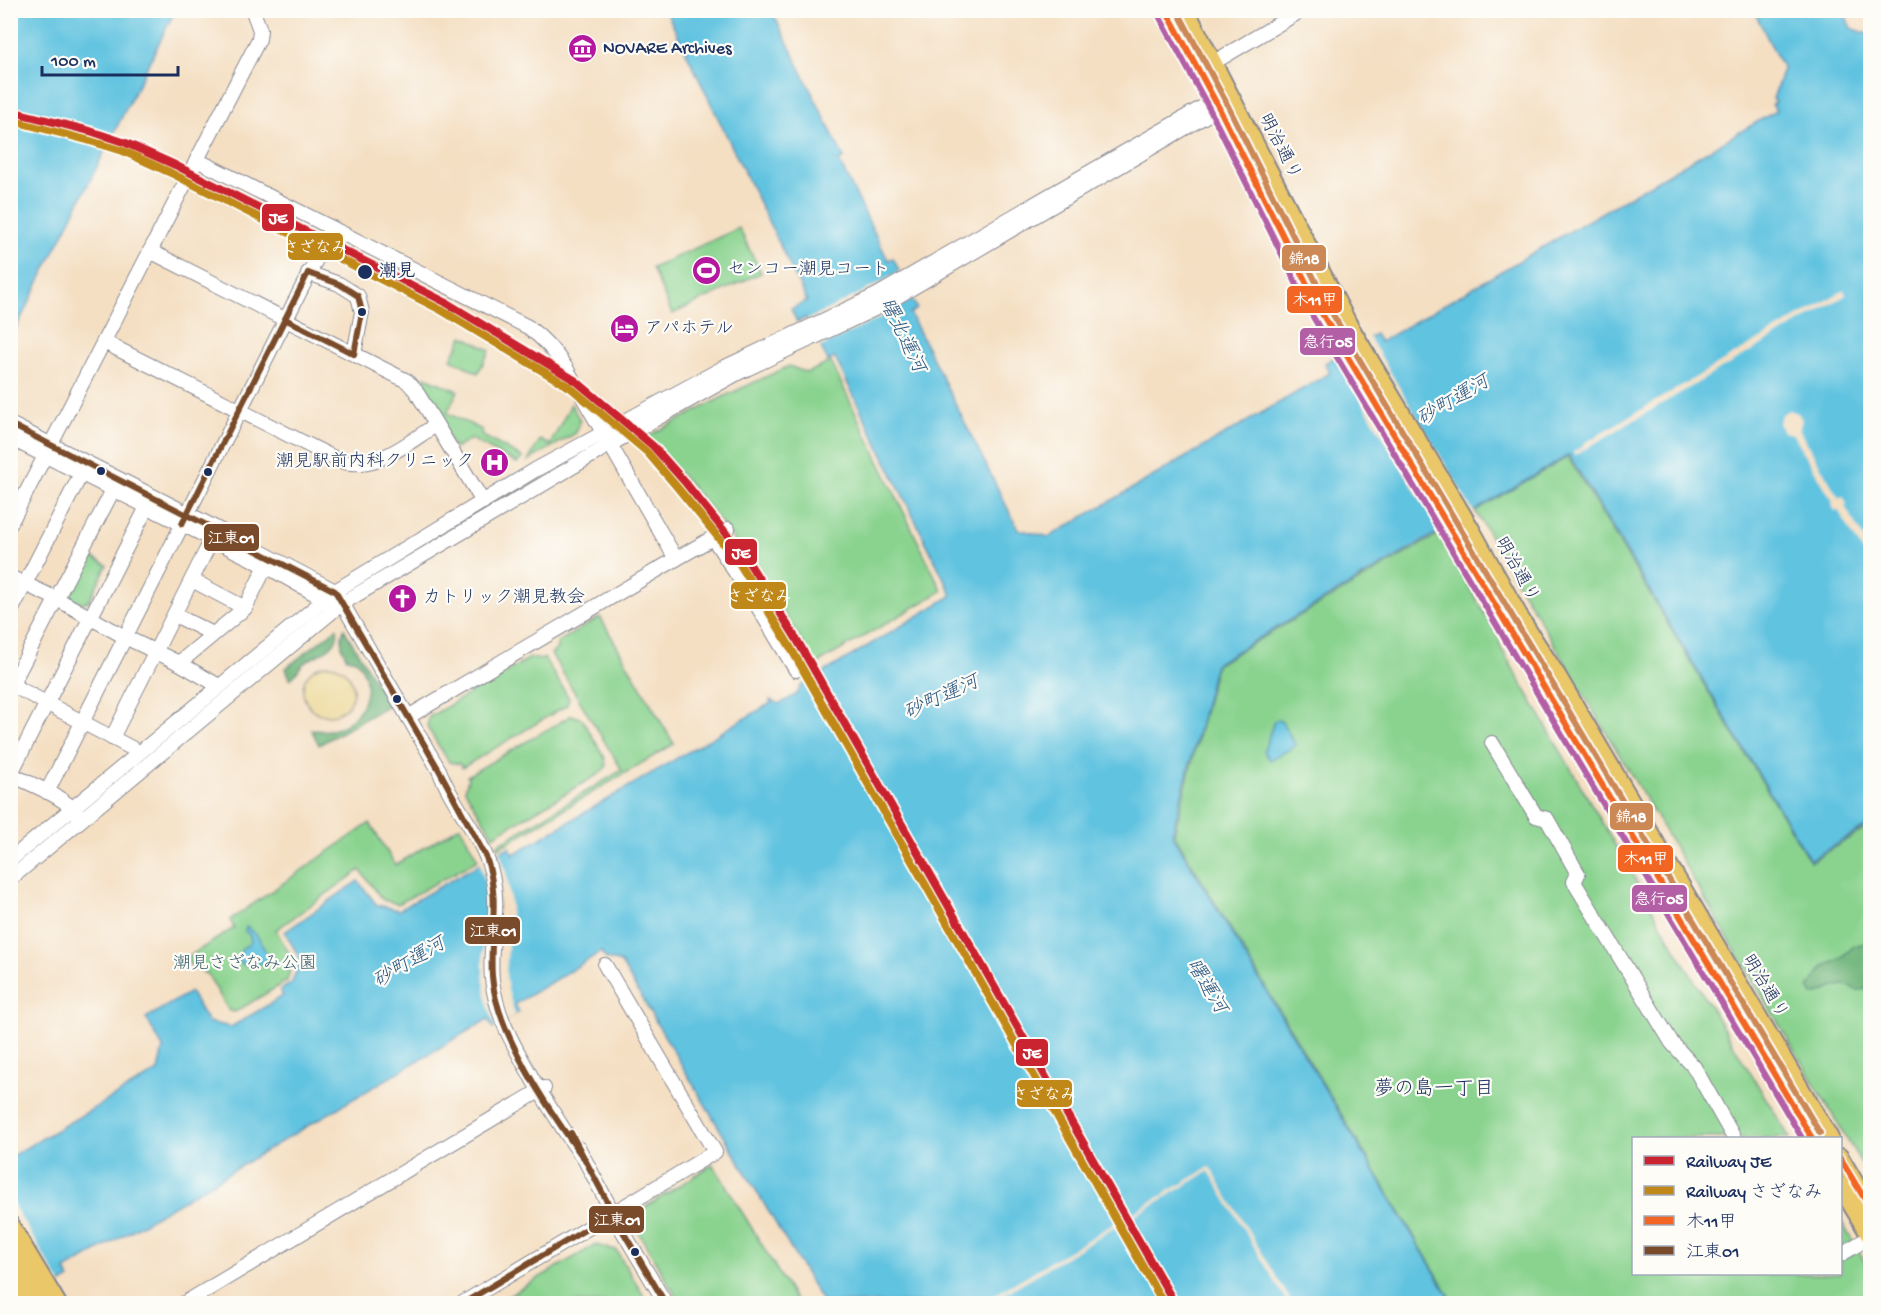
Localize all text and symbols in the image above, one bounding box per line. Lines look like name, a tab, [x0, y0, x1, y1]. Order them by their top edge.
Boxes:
museum icon: NOVARE Archives	[566, 33, 598, 65]
scale bar	[42, 39, 178, 77]
place label: NOVARE Archives	[603, 39, 733, 60]
text: 100 m	[50, 52, 96, 73]
street label: 明治通り	[1253, 110, 1306, 184]
line badge: JE	[261, 203, 295, 232]
text: JE	[268, 211, 288, 230]
line badge: さざなみ	[287, 232, 344, 261]
text: さざなみ	[283, 239, 347, 259]
line badge: 錦18	[1281, 244, 1327, 272]
text: 錦18	[1288, 250, 1320, 271]
sports icon: センコー潮見コート	[690, 254, 722, 286]
place label: センコー潮見コート	[727, 260, 889, 281]
place label: 潮見	[379, 261, 415, 283]
marker: 潮見	[356, 263, 374, 281]
line badge: 木11甲	[1286, 285, 1343, 314]
text: 木11甲	[1293, 291, 1337, 312]
water label: 曙北運河	[873, 295, 931, 380]
unlabelled marker	[356, 306, 368, 318]
hotel icon: アパホテル	[608, 313, 640, 345]
place label: アパホテル	[645, 319, 733, 340]
line badge: 急行05	[1299, 327, 1356, 356]
text: 急行05	[1303, 333, 1353, 354]
water label: 砂町運河	[1413, 368, 1497, 432]
hospital icon: 潮見駅前内科クリニック	[479, 446, 511, 478]
place label: 潮見駅前内科クリニック	[276, 451, 474, 473]
unlabelled marker	[95, 465, 107, 477]
unlabelled marker	[202, 466, 214, 478]
line badge: 江東01	[203, 523, 260, 552]
text: 江東01	[207, 529, 255, 550]
street label: 明治通り	[1489, 533, 1544, 607]
line badge: JE	[724, 538, 758, 566]
text: JE	[731, 546, 751, 565]
line badge: さざなみ	[730, 581, 787, 610]
church icon: カトリック潮見教会	[386, 582, 418, 614]
place label: カトリック潮見教会	[423, 587, 585, 609]
text: さざなみ	[727, 588, 791, 608]
water label: 砂町運河	[900, 669, 986, 726]
unlabelled marker	[391, 693, 403, 705]
line badge: 錦18	[1609, 802, 1654, 831]
text: 錦18	[1615, 808, 1647, 829]
line badge: 木11甲	[1617, 844, 1674, 873]
text: 木11甲	[1624, 850, 1668, 871]
line badge: 急行05	[1631, 884, 1688, 913]
text: 急行05	[1634, 890, 1684, 911]
line badge: 江東01	[464, 916, 521, 945]
text: 江東01	[469, 922, 517, 943]
water label: 砂町運河	[369, 930, 453, 994]
street label: 明治通り	[1736, 950, 1792, 1023]
park label: 潮見さざなみ公園	[173, 953, 317, 975]
water label: 曙運河	[1180, 955, 1233, 1021]
line badge: JE	[1015, 1038, 1049, 1067]
text: JE	[1022, 1046, 1042, 1065]
district label: 夢の島一丁目	[1374, 1077, 1494, 1102]
line badge: さざなみ	[1016, 1079, 1073, 1108]
text: さざなみ	[1012, 1086, 1076, 1106]
legend	[1632, 1137, 1842, 1275]
text: Railway JE	[1686, 1153, 1772, 1174]
text: Railway さざなみ	[1686, 1182, 1822, 1204]
line badge: 江東01	[588, 1205, 645, 1234]
text: 江東01	[593, 1211, 641, 1232]
text: 木11甲	[1686, 1212, 1737, 1234]
text: 江東01	[1686, 1242, 1740, 1264]
unlabelled marker	[629, 1246, 641, 1258]

